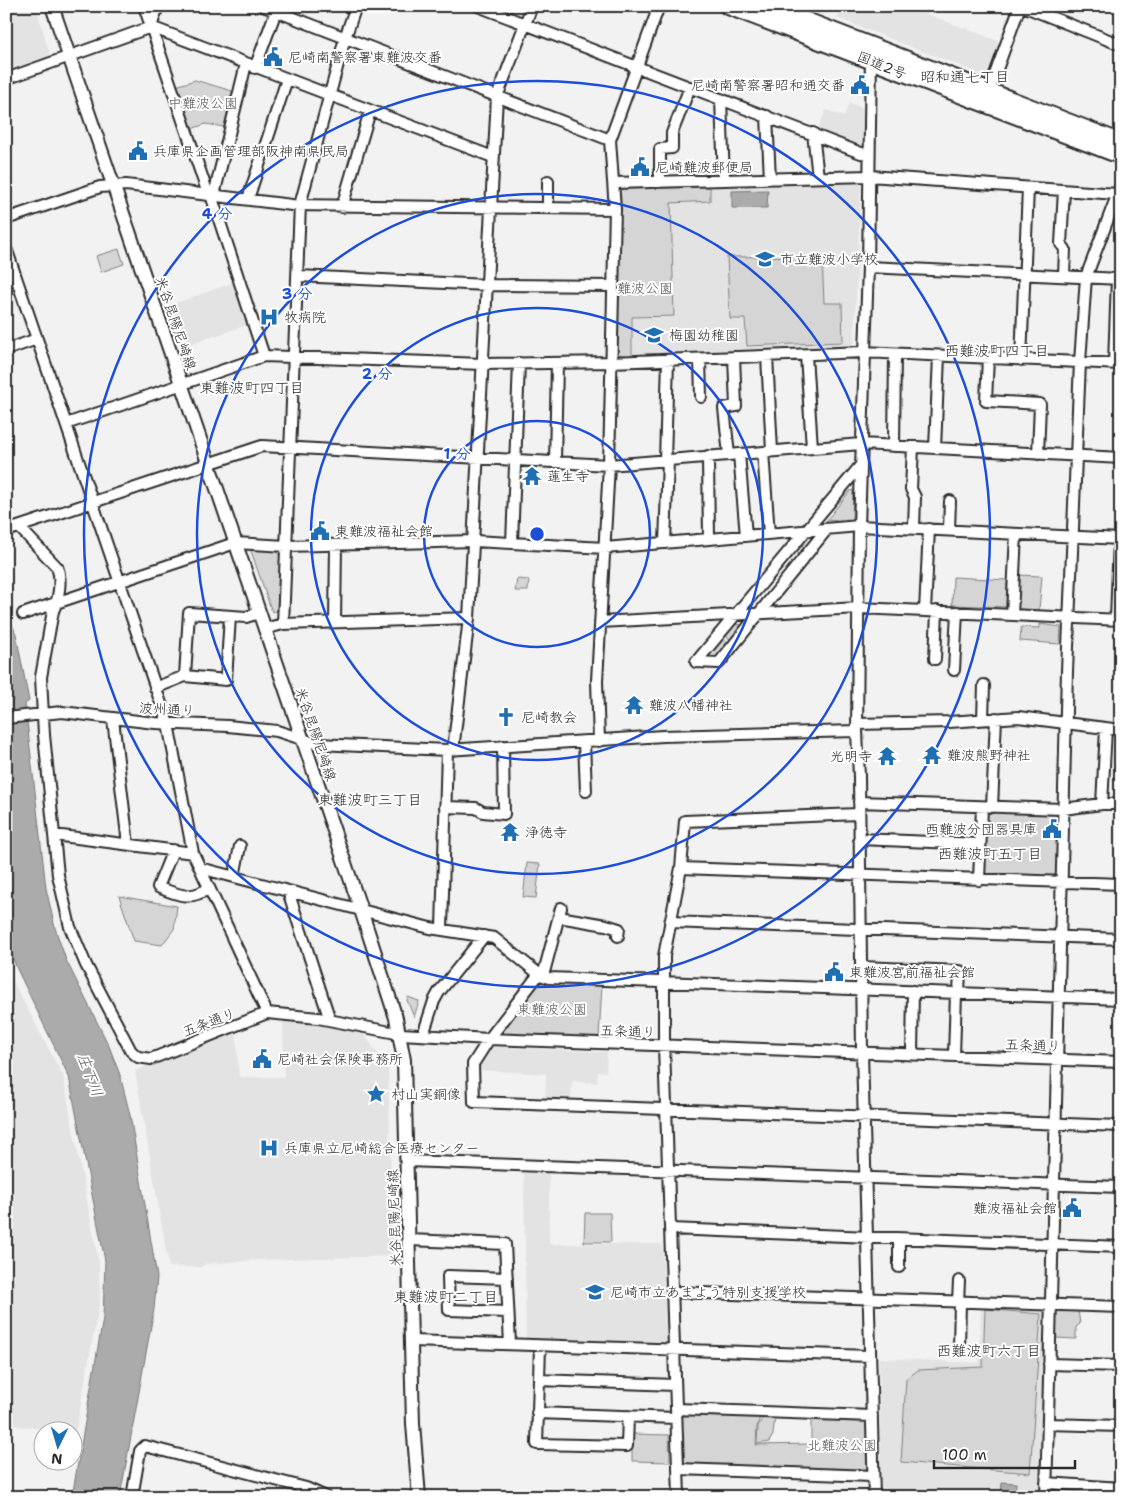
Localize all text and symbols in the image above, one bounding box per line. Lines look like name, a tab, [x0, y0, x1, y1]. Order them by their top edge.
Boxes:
public building icon: 尼崎南警察署東難波交番	[262, 46, 284, 68]
street label: 国道2号	[855, 47, 909, 83]
place label: 尼崎南警察署東難波交番	[288, 48, 442, 66]
district label: 昭和通七丁目	[920, 67, 1010, 87]
public building icon: 尼崎南警察署昭和通交番	[849, 74, 871, 96]
place label: 尼崎南警察署昭和通交番	[691, 76, 845, 94]
park label: 中難波公園	[168, 94, 238, 112]
public building icon: 兵庫県企画管理部阪神南県民局	[127, 140, 149, 162]
place label: 兵庫県企画管理部阪神南県民局	[153, 142, 349, 160]
public building icon: 尼崎難波郵便局	[629, 156, 651, 178]
place label: 尼崎難波郵便局	[655, 158, 753, 176]
text: 4 分	[202, 204, 232, 224]
school or university icon: 市立難波小学校	[754, 248, 776, 270]
place label: 市立難波小学校	[780, 250, 878, 268]
street label: 米谷昆陽尼崎線	[152, 274, 200, 372]
park label: 難波公園	[617, 279, 673, 297]
text: 3 分	[282, 284, 312, 304]
hospital icon: 牧病院	[258, 306, 280, 328]
place label: 牧病院	[284, 308, 326, 326]
school or university icon: 梅園幼稚園	[643, 324, 665, 346]
place label: 梅園幼稚園	[669, 326, 739, 344]
district label: 西難波町四丁目	[944, 341, 1050, 361]
text: 2 分	[362, 364, 392, 384]
district label: 東難波町四丁目	[199, 378, 305, 398]
text: 1 分	[444, 444, 471, 464]
temple icon: 蓮生寺	[521, 465, 543, 487]
place label: 蓮生寺	[547, 467, 589, 485]
public building icon: 東難波福祉会館	[309, 520, 331, 542]
place label: 東難波福祉会館	[335, 522, 433, 540]
centre of rings	[528, 525, 546, 543]
street label: 米谷昆陽尼崎線	[292, 685, 340, 783]
temple icon: 難波八幡神社	[623, 694, 645, 716]
place label: 難波八幡神社	[649, 696, 733, 714]
street label: 波州通り	[139, 699, 195, 719]
church icon: 尼崎教会	[495, 706, 517, 728]
place label: 尼崎教会	[521, 708, 577, 726]
temple icon: 難波熊野神社	[921, 744, 943, 766]
temple icon: 光明寺	[876, 745, 898, 767]
place label: 難波熊野神社	[947, 746, 1031, 764]
place label: 光明寺	[830, 747, 872, 765]
district label: 東難波町三丁目	[317, 790, 423, 810]
public building icon: 西難波分団器具庫	[1041, 818, 1063, 840]
place label: 西難波分団器具庫	[925, 820, 1037, 838]
temple icon: 浄徳寺	[499, 821, 521, 843]
place label: 浄徳寺	[525, 823, 567, 841]
district label: 西難波町五丁目	[937, 844, 1043, 864]
public building icon: 東難波宮前福祉会館	[823, 961, 845, 983]
place label: 東難波宮前福祉会館	[849, 963, 975, 981]
park label: 東難波公園	[517, 1000, 587, 1018]
street label: 五条通り	[180, 1004, 238, 1040]
street label: 五条通り	[600, 1021, 656, 1041]
street label: 五条通り	[1005, 1035, 1061, 1055]
public building icon: 尼崎社会保険事務所	[251, 1048, 273, 1070]
water label: 庄下川	[73, 1050, 107, 1100]
place label: 尼崎社会保険事務所	[277, 1050, 403, 1068]
place icon: 村山実銅像	[365, 1083, 387, 1105]
place label: 村山実銅像	[391, 1085, 461, 1103]
hospital icon: 兵庫県立尼崎総合医療センター	[258, 1137, 280, 1159]
place label: 兵庫県立尼崎総合医療センター	[284, 1139, 479, 1157]
street label: 米谷昆陽尼崎線	[383, 1169, 405, 1267]
public building icon: 難波福祉会館	[1061, 1197, 1083, 1219]
place label: 難波福祉会館	[973, 1199, 1057, 1217]
school or university icon: 尼崎市立あまよう特別支援学校	[584, 1281, 606, 1303]
place label: 尼崎市立あまよう特別支援学校	[610, 1283, 806, 1301]
district label: 東難波町二丁目	[393, 1287, 499, 1307]
district label: 西難波町六丁目	[936, 1341, 1042, 1361]
north arrow	[32, 1420, 82, 1470]
park label: 北難波公園	[807, 1436, 877, 1454]
scale bar	[934, 1438, 1076, 1470]
text: 100 m	[942, 1445, 987, 1465]
text: N	[51, 1450, 63, 1468]

